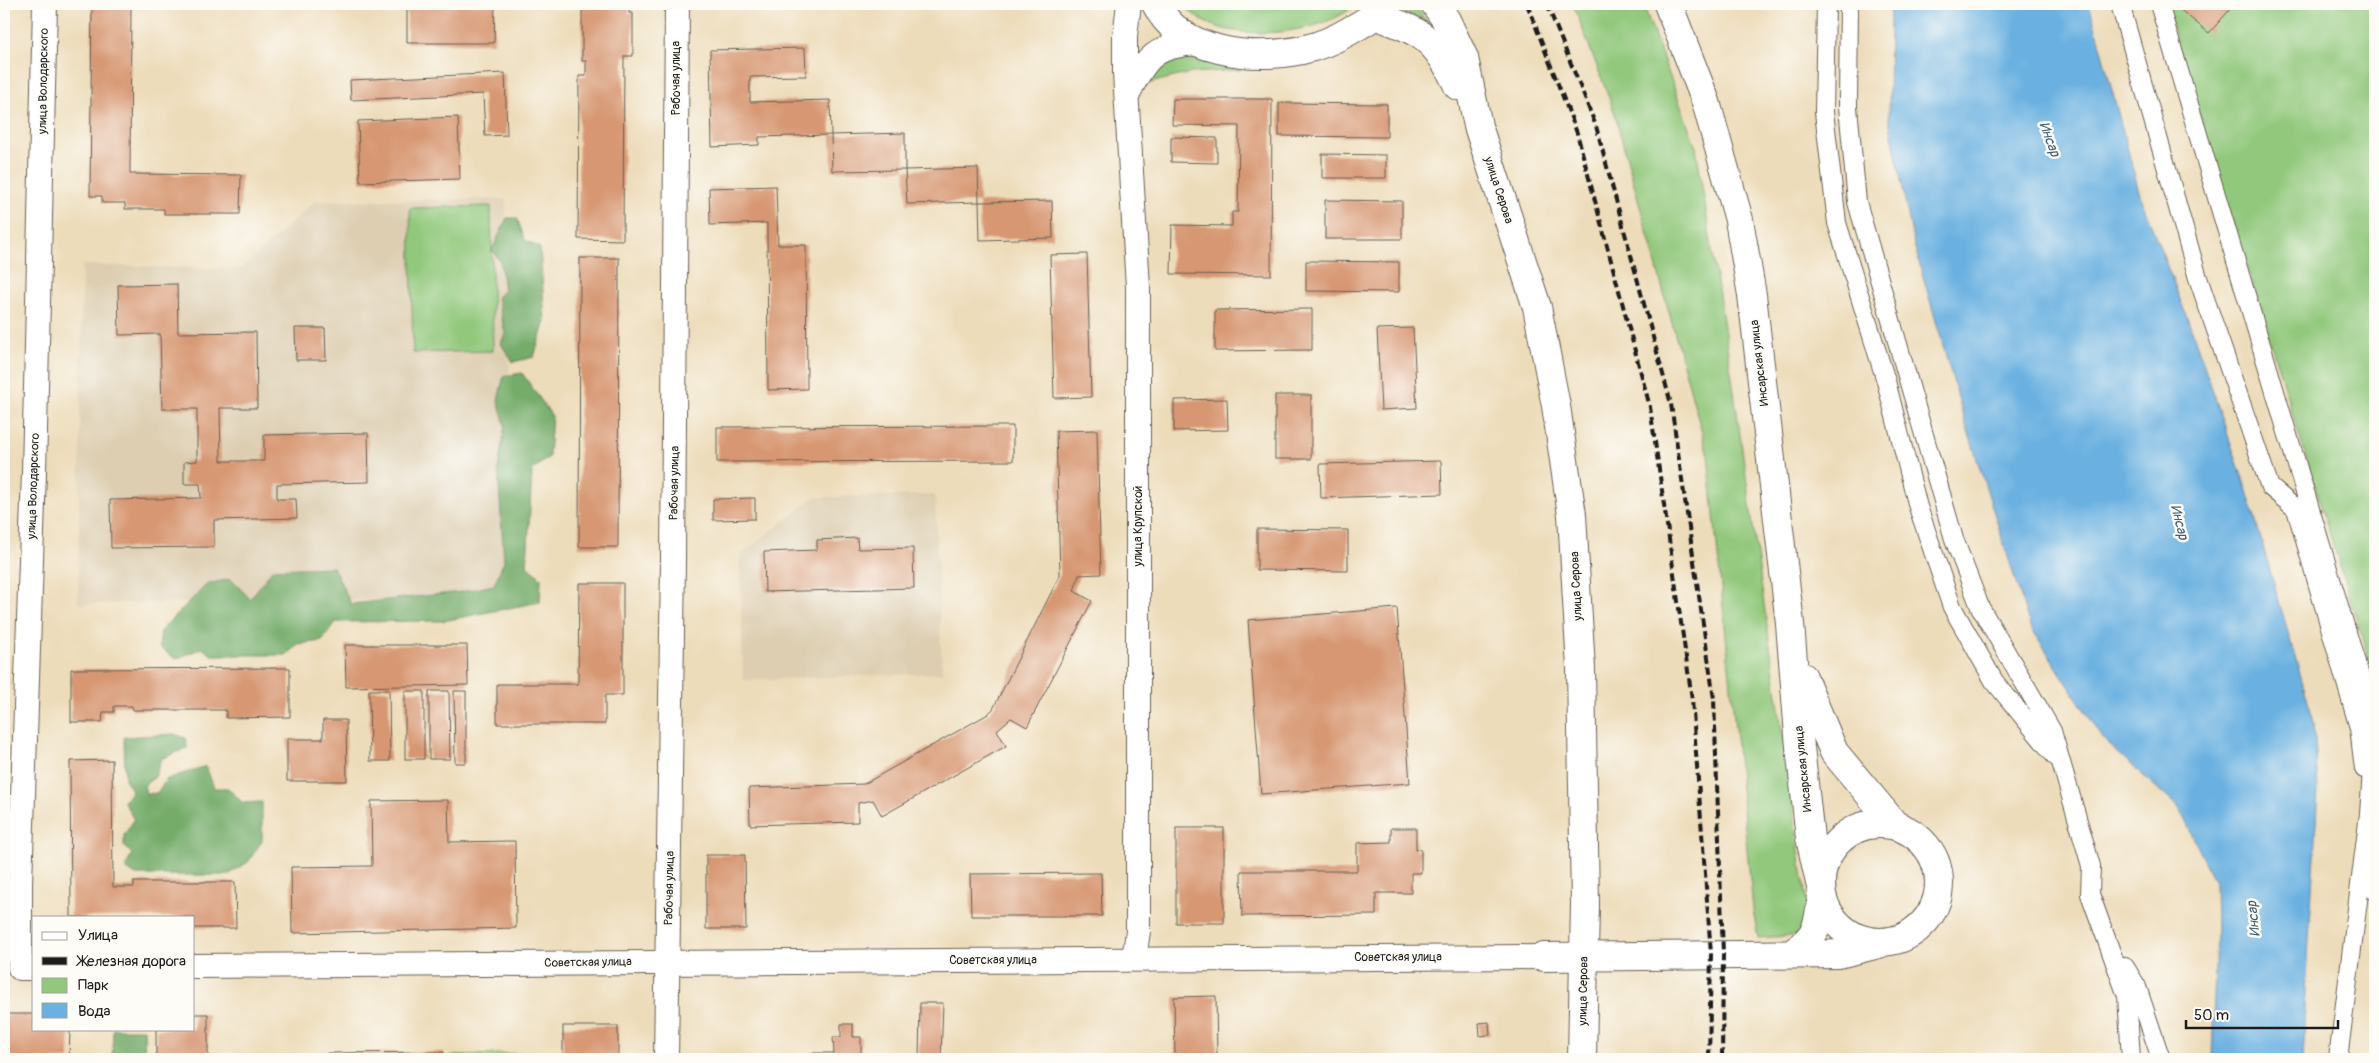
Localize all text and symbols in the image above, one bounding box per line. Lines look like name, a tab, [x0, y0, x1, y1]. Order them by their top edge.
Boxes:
street label: улица Володарского	[35, 27, 52, 135]
street label: Рабочая улица	[669, 40, 684, 115]
water label: Инсар	[2035, 120, 2064, 160]
street label: улица Серова	[1480, 154, 1517, 226]
street label: Инсарская улица	[1747, 319, 1772, 407]
street label: улица Володарского	[24, 432, 43, 540]
street label: Рабочая улица	[666, 445, 683, 520]
street label: улица Крупской	[1131, 485, 1146, 567]
water label: Инсар	[2167, 503, 2192, 543]
street label: улица Серова	[1567, 551, 1586, 622]
street label: Инсарская улица	[1791, 725, 1815, 813]
street label: Рабочая улица	[661, 850, 678, 925]
water label: Инсар	[2243, 899, 2264, 938]
legend	[32, 916, 195, 1030]
text: Улица	[78, 926, 118, 945]
street label: Советская улица	[1354, 950, 1442, 965]
text: Железная дорога	[76, 952, 186, 971]
street label: Советская улица	[949, 953, 1037, 968]
street label: Советская улица	[544, 954, 632, 971]
street label: улица Серова	[1575, 956, 1592, 1027]
text: Парк	[78, 976, 109, 995]
scale bar	[2186, 998, 2339, 1030]
text: Вода	[78, 1002, 111, 1021]
text: 50 m	[2194, 1006, 2229, 1025]

